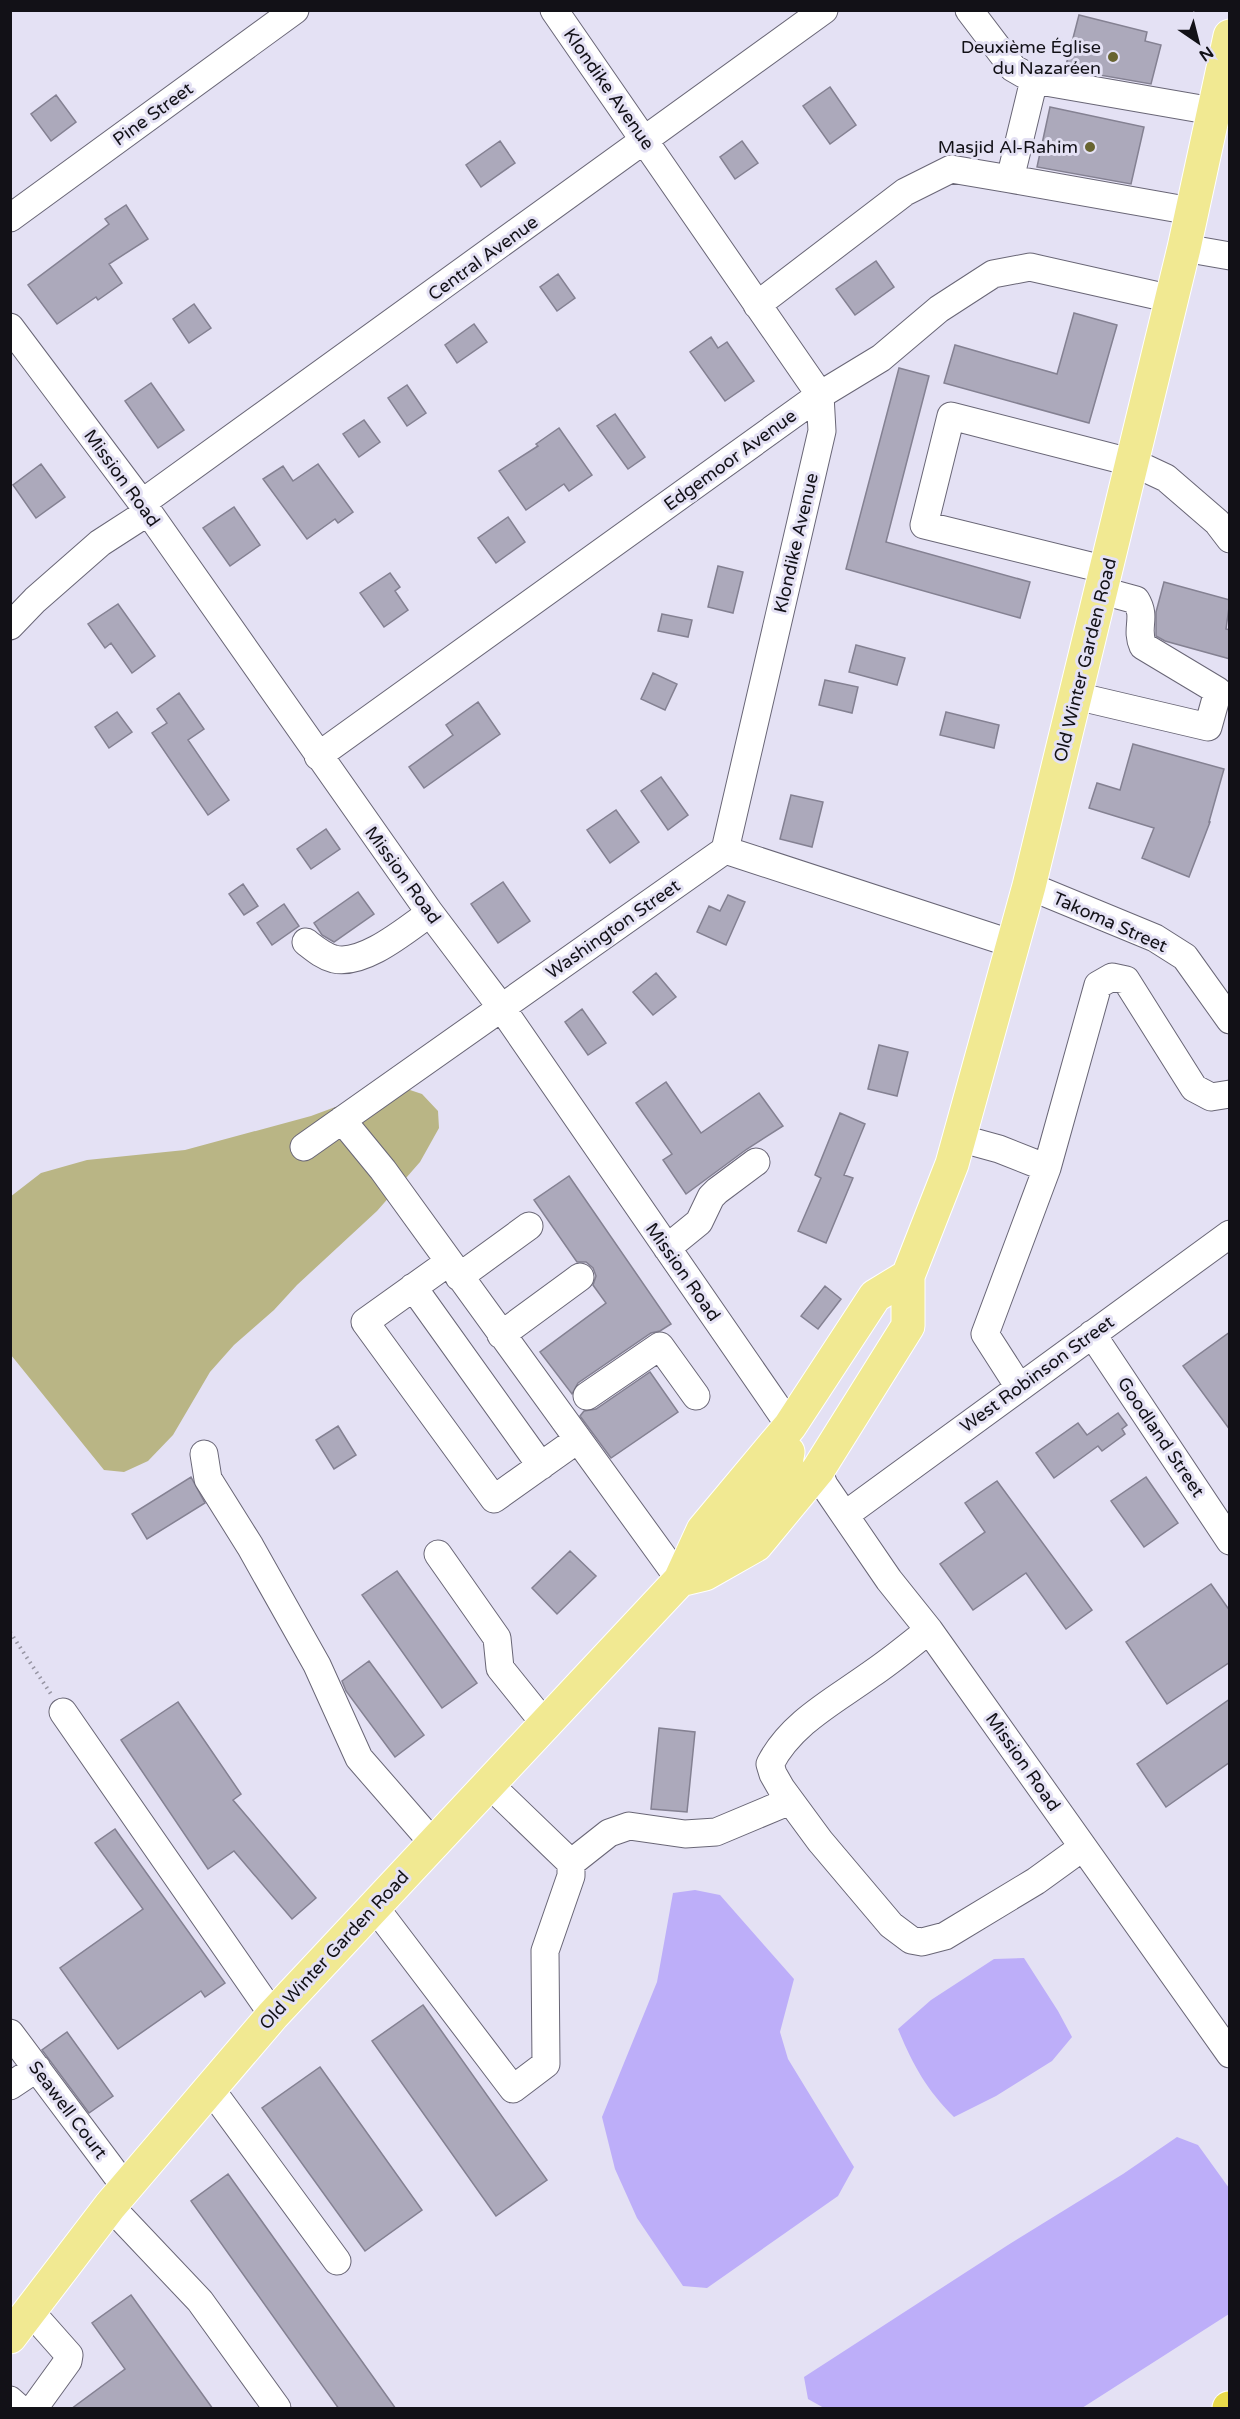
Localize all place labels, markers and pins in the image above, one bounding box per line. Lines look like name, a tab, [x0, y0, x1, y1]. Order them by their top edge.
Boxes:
place label: Deuxième Église du Nazaréen	[961, 36, 1101, 79]
marker: Deuxième Église du Nazaréen	[1106, 50, 1120, 64]
place label: Masjid Al-Rahim	[938, 136, 1078, 158]
marker: Masjid Al-Rahim	[1083, 140, 1097, 154]

